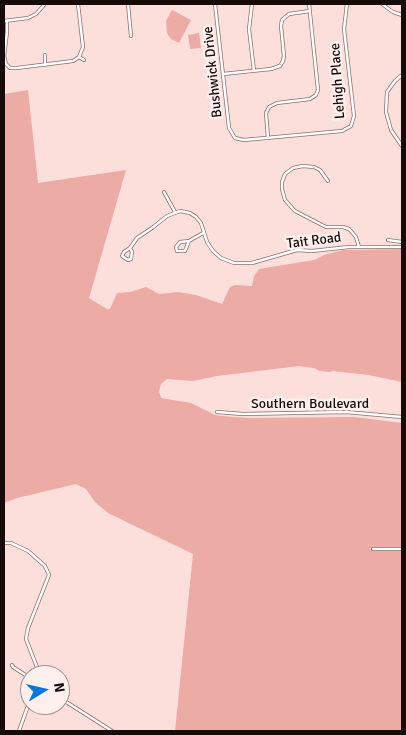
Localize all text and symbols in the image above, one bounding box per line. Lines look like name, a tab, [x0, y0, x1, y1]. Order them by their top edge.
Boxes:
street label: Bushwick Drive	[200, 25, 226, 119]
street label: Lehigh Place	[327, 42, 349, 120]
street label: Tait Road	[286, 229, 342, 253]
street label: Southern Boulevard	[251, 396, 369, 412]
north arrow	[20, 665, 70, 715]
text: N	[50, 682, 68, 694]

